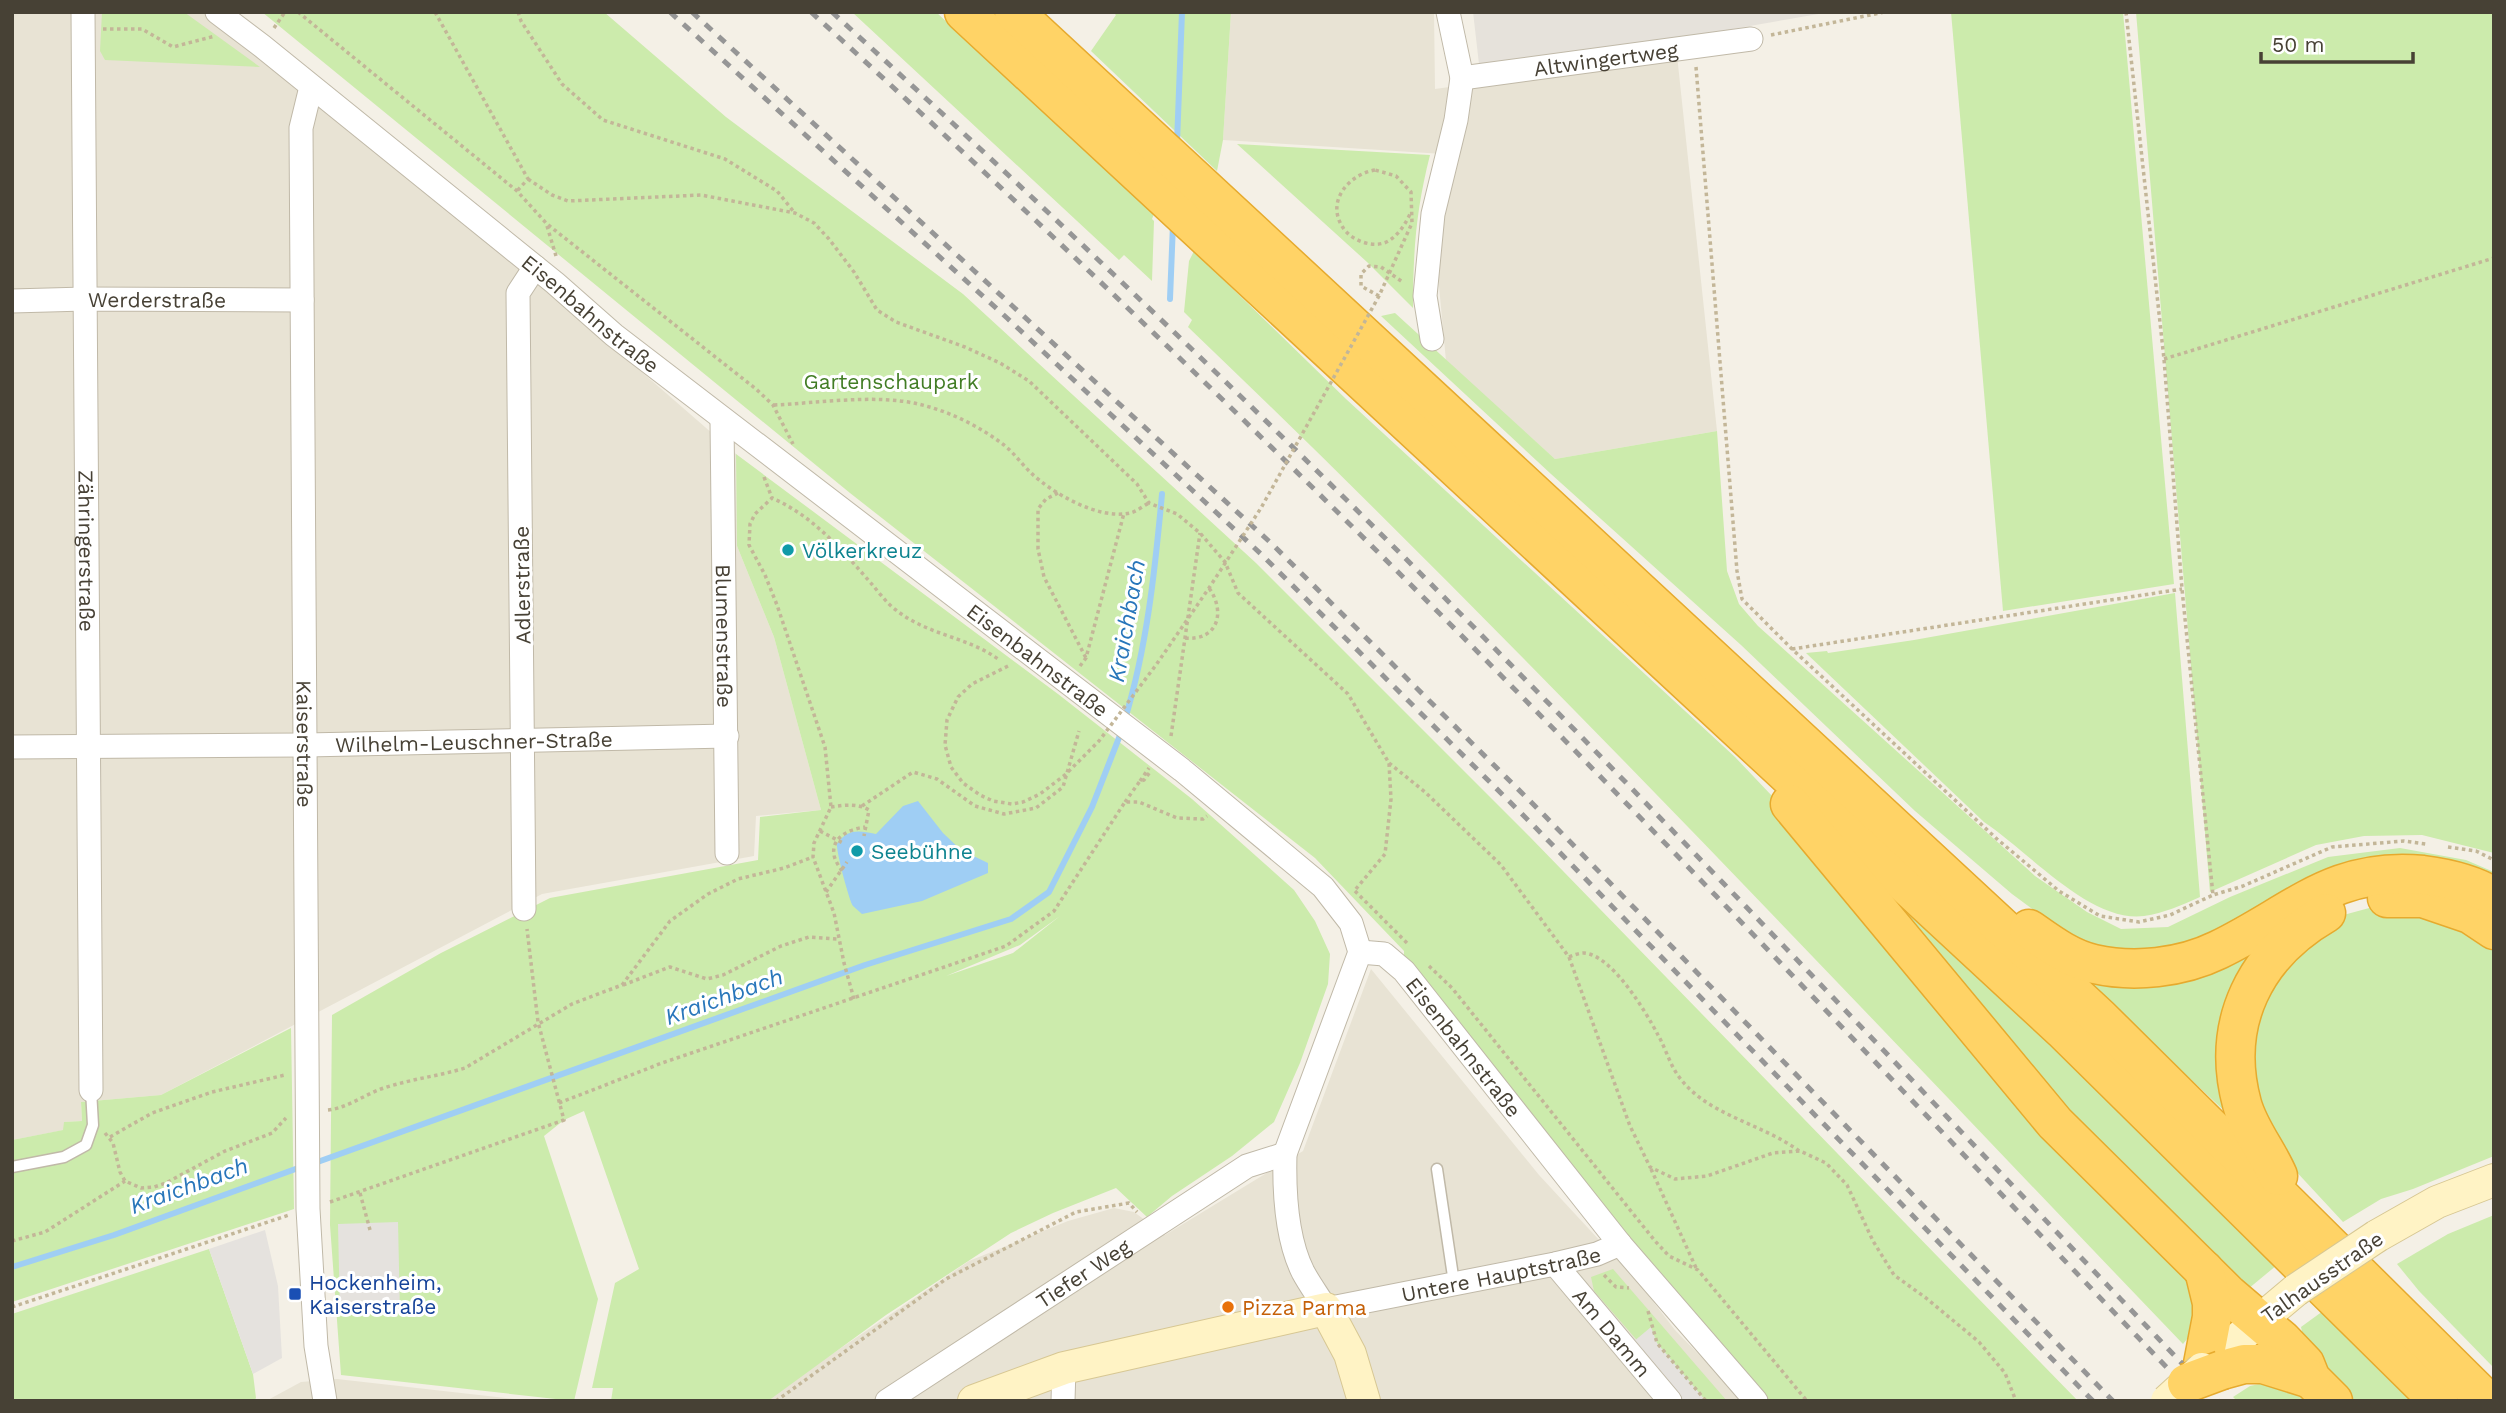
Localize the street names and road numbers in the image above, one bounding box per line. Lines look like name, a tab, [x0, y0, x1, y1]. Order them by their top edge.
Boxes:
street label: Altwingertweg	[1532, 36, 1680, 81]
street label: Eisenbahnstraße	[517, 249, 664, 378]
street label: Werderstraße	[88, 287, 226, 312]
street label: Zähringerstraße	[74, 470, 100, 632]
street label: Adlerstraße	[508, 525, 536, 645]
street label: Blumenstraße	[711, 564, 738, 708]
street label: Eisenbahnstraße	[962, 598, 1114, 722]
street label: Kaiserstraße	[292, 680, 318, 808]
street label: Wilhelm-Leuschner-Straße	[335, 726, 613, 757]
street label: Eisenbahnstraße	[1401, 972, 1527, 1122]
street label: Talhausstraße	[2256, 1226, 2388, 1328]
street label: Tiefer Weg	[1031, 1233, 1136, 1313]
street label: Untere Hauptstraße	[1399, 1241, 1603, 1306]
street label: Am Damm	[1568, 1283, 1657, 1382]

